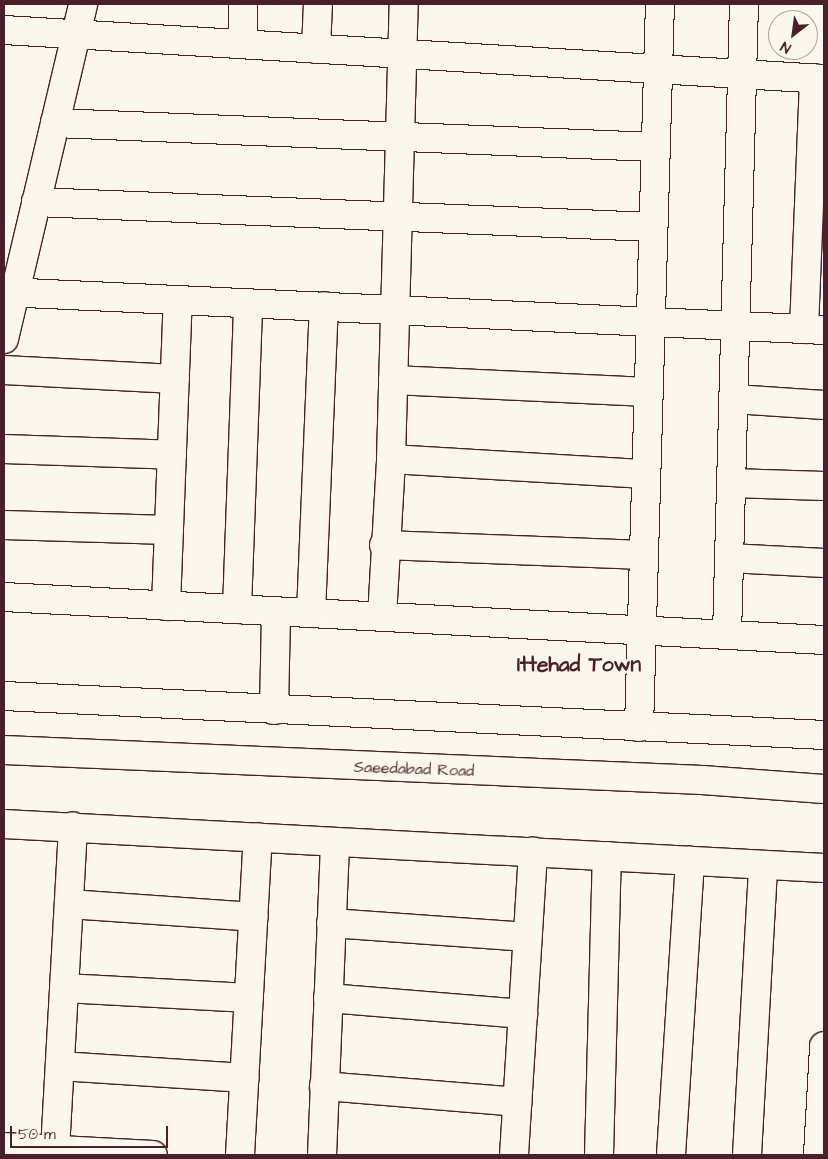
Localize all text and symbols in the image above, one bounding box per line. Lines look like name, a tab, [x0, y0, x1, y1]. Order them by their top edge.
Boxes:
north arrow	[768, 10, 818, 60]
text: N	[777, 36, 795, 58]
district label: Ittehad Town	[517, 652, 641, 678]
street label: Saeedabad Road	[353, 757, 475, 781]
scale bar	[12, 1116, 170, 1148]
text: 50 m	[18, 1124, 56, 1145]

